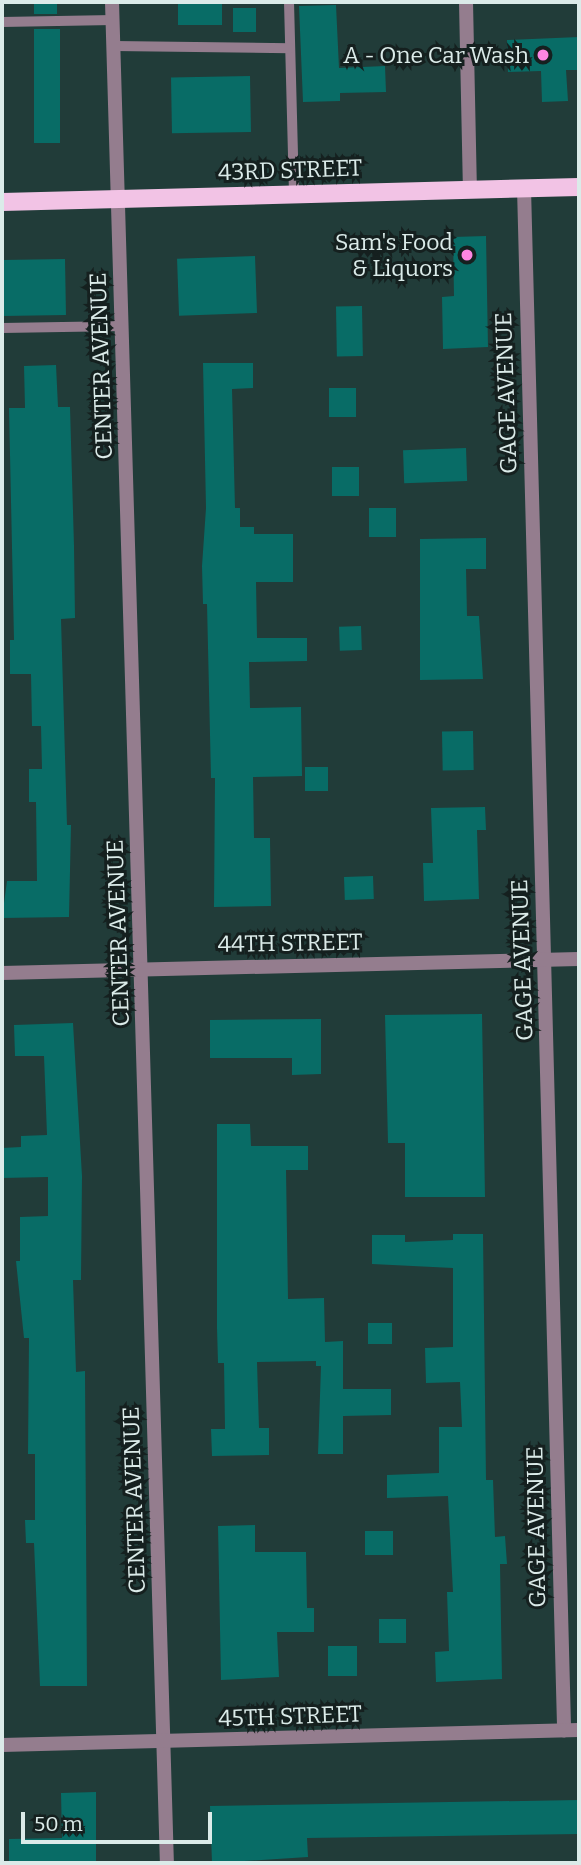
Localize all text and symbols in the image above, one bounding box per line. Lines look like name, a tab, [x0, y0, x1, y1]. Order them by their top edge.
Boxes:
place label: A - One Car Wash	[343, 41, 529, 69]
marker: A - One Car Wash	[535, 47, 551, 63]
street label: 43RD STREET	[217, 154, 363, 186]
place label: Sam's Food & Liquors	[335, 228, 453, 282]
marker: Sam's Food & Liquors	[459, 247, 475, 263]
street label: CENTER AVENUE	[84, 272, 118, 460]
street label: GAGE AVENUE	[489, 312, 523, 474]
street label: CENTER AVENUE	[101, 839, 135, 1027]
street label: GAGE AVENUE	[505, 879, 539, 1041]
street label: 44TH STREET	[217, 928, 363, 958]
street label: CENTER AVENUE	[117, 1406, 151, 1594]
street label: GAGE AVENUE	[521, 1446, 551, 1608]
street label: 45TH STREET	[218, 1700, 362, 1732]
scale bar	[24, 1798, 215, 1842]
text: 50 m	[34, 1811, 83, 1837]

